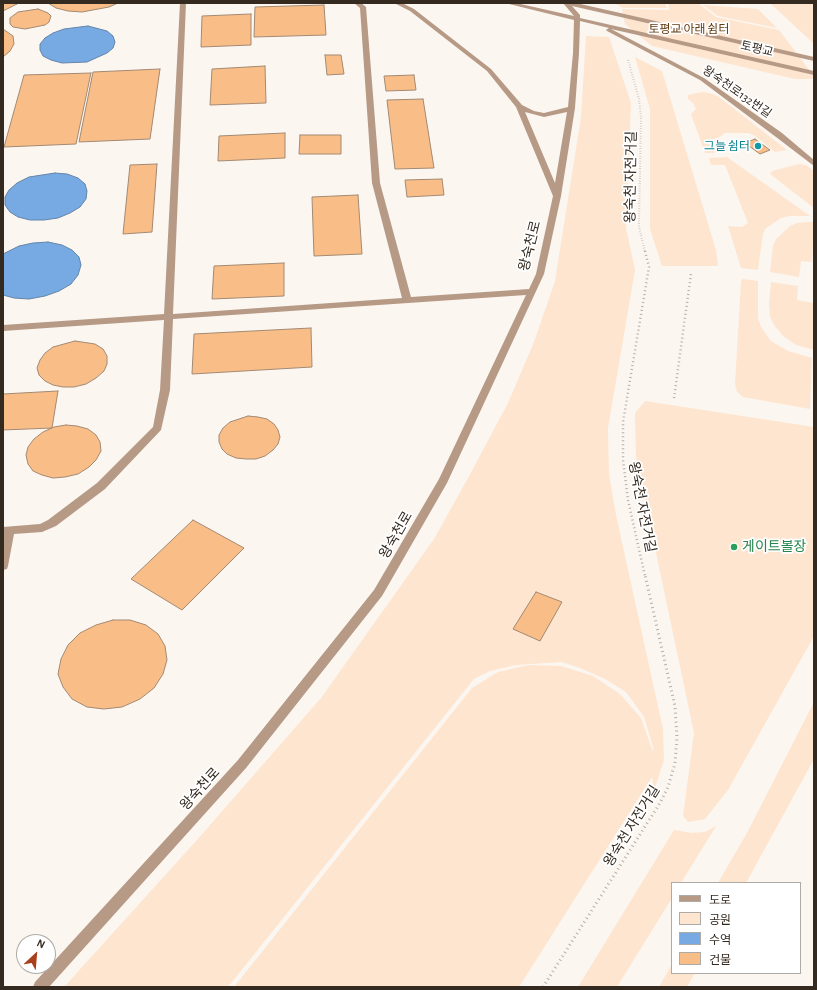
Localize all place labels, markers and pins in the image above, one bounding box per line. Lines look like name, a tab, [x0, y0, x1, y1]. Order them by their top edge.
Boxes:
place label: 그늘 쉼터	[704, 139, 750, 153]
marker: 그늘 쉼터	[753, 141, 763, 151]
place label: 게이트볼장	[742, 539, 806, 555]
marker: 게이트볼장	[729, 542, 739, 552]

